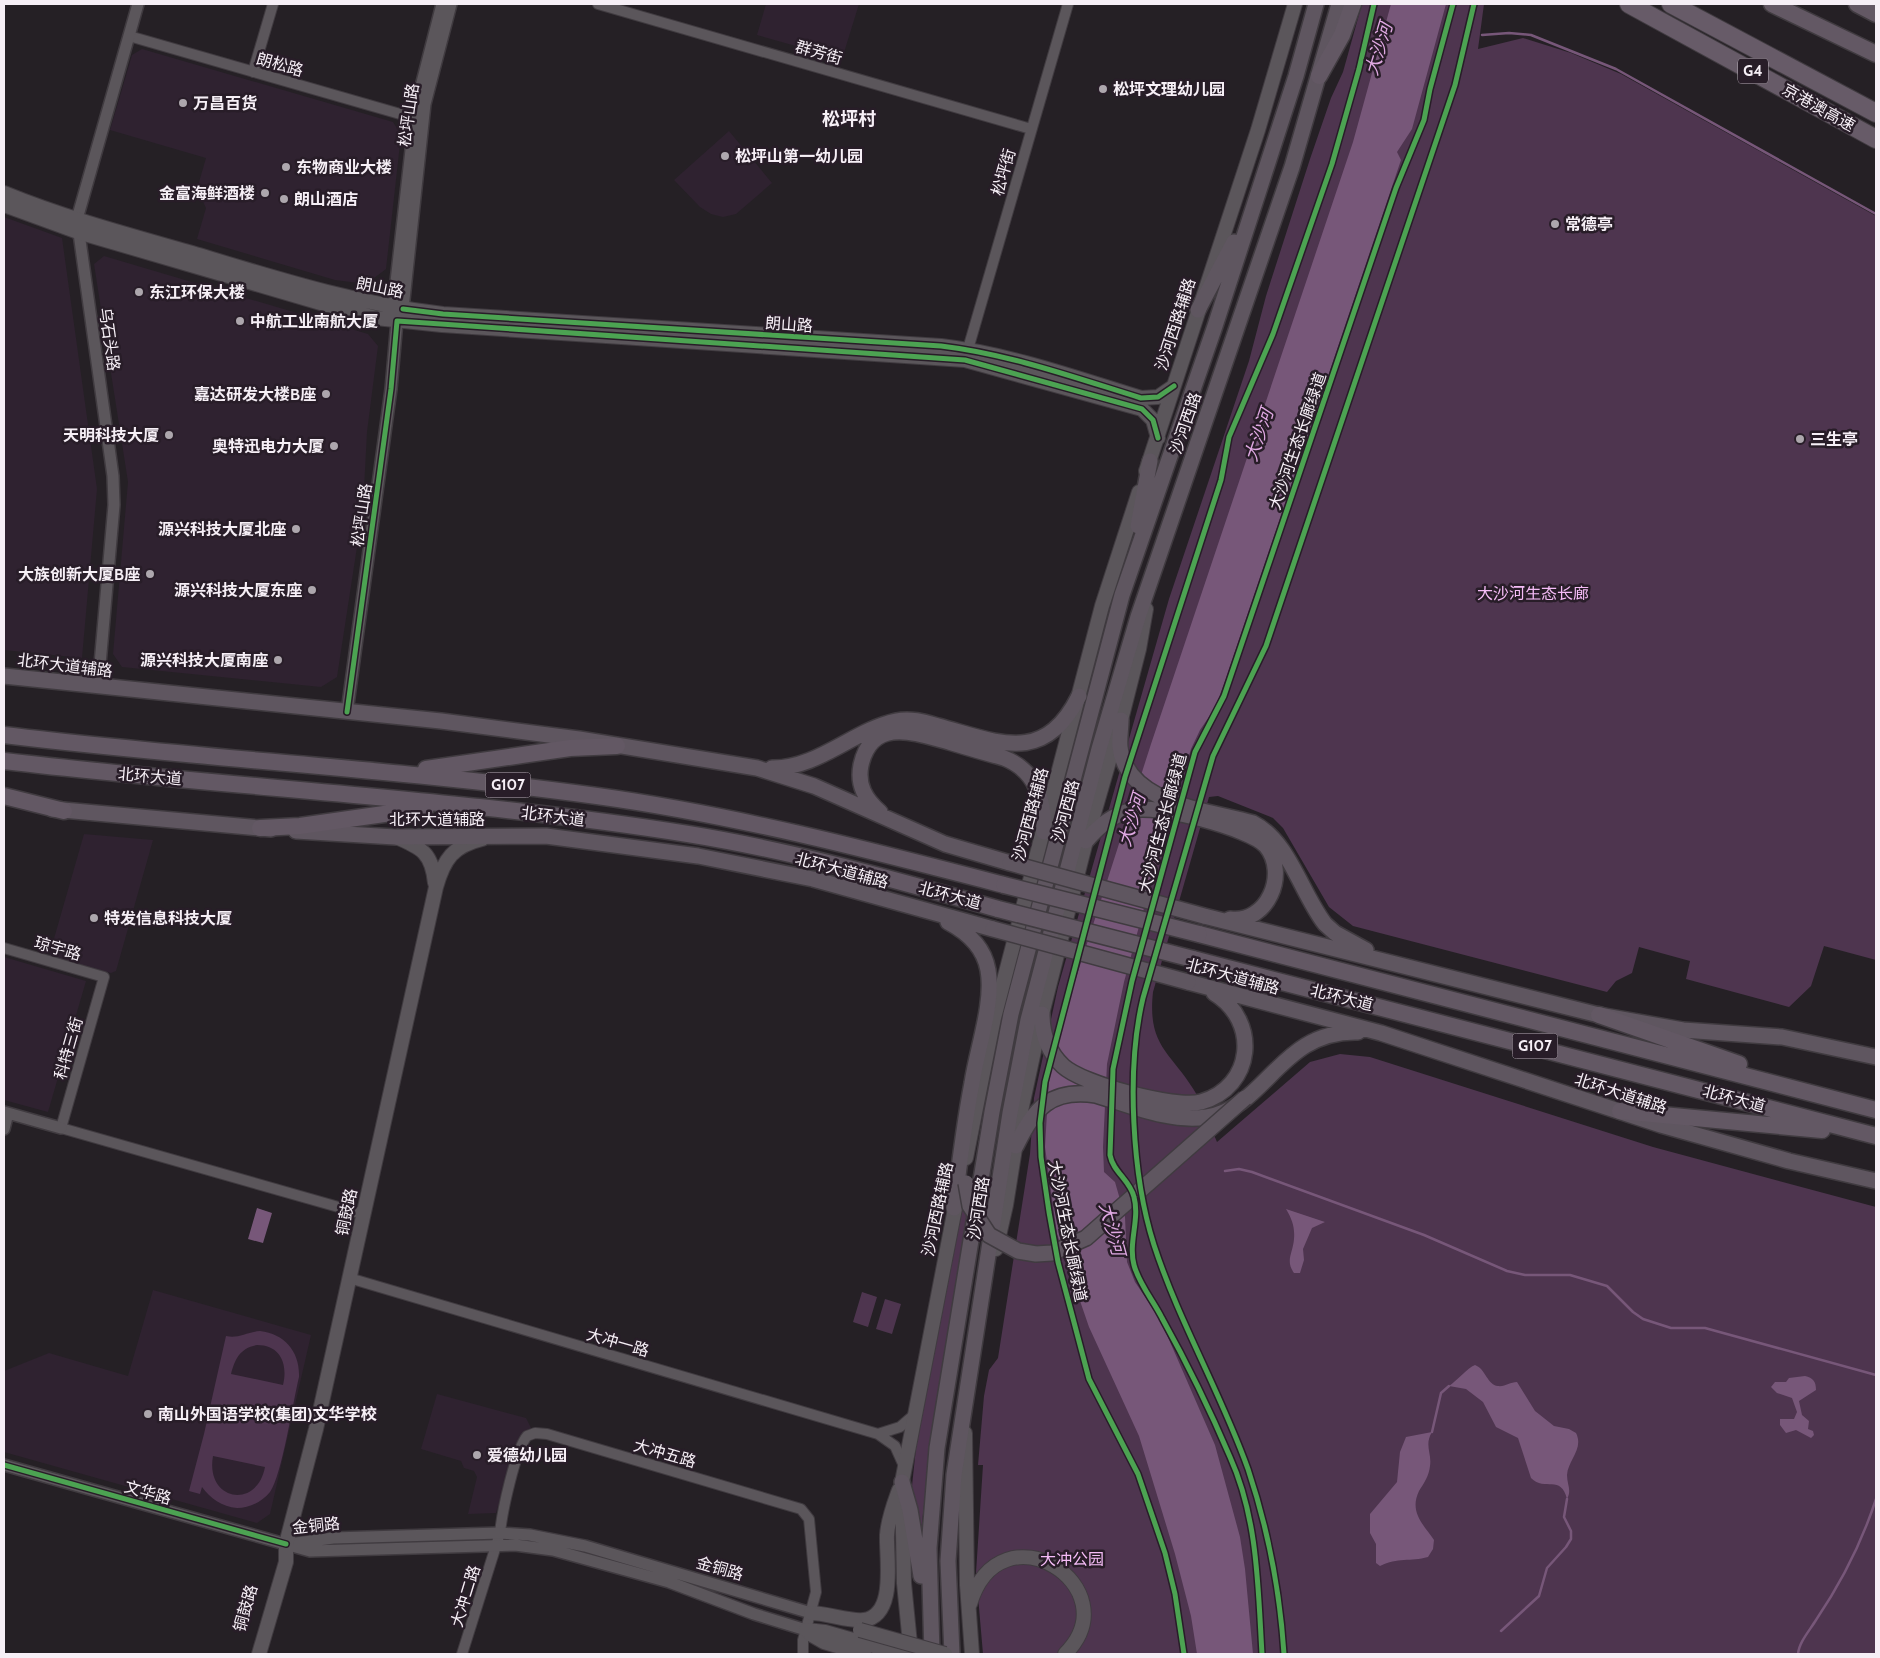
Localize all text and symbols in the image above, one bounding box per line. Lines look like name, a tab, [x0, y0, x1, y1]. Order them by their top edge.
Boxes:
water label: 大沙河	[1361, 17, 1398, 78]
street label: 群芳街	[793, 37, 845, 68]
street label: 朗松路	[254, 49, 306, 80]
road number: G4	[1738, 58, 1768, 84]
place label: 松坪文理幼儿园	[1113, 80, 1225, 99]
street label: 京港澳高速	[1779, 80, 1858, 135]
street label: 松坪山路	[395, 82, 422, 148]
marker: 松坪文理幼儿园	[1097, 83, 1109, 95]
place label: 万昌百货	[193, 94, 257, 113]
marker: 万昌百货	[177, 97, 189, 109]
district label: 松坪村	[822, 108, 876, 130]
street label: 松坪街	[988, 146, 1019, 198]
place label: 松坪山第一幼儿园	[735, 147, 863, 166]
marker: 松坪山第一幼儿园	[719, 150, 731, 162]
place label: 东物商业大楼	[296, 158, 392, 177]
marker: 东物商业大楼	[280, 161, 292, 173]
place label: 金富海鲜酒楼	[159, 184, 255, 203]
marker: 金富海鲜酒楼	[259, 187, 271, 199]
place label: 朗山酒店	[294, 190, 358, 209]
marker: 朗山酒店	[278, 193, 290, 205]
place label: 常德亭	[1565, 215, 1613, 234]
marker: 常德亭	[1549, 218, 1561, 230]
street label: 朗山路	[355, 274, 405, 301]
street label: 沙河西路辅路	[1152, 276, 1199, 373]
place label: 东江环保大楼	[149, 283, 245, 302]
marker: 东江环保大楼	[133, 286, 145, 298]
street label: 乌石头路	[96, 306, 123, 372]
place label: 中航工业南航大厦	[250, 312, 378, 331]
street label: 朗山路	[764, 313, 814, 336]
marker: 中航工业南航大厦	[234, 315, 246, 327]
street label: 大沙河生态长廊绿道	[1265, 370, 1330, 512]
place label: 嘉达研发大楼B座	[194, 385, 316, 404]
marker: 嘉达研发大楼B座	[320, 388, 332, 400]
street label: 沙河西路	[1166, 390, 1205, 457]
water label: 大沙河	[1240, 403, 1279, 464]
place label: 天明科技大厦	[63, 426, 159, 445]
marker: 天明科技大厦	[163, 429, 175, 441]
place label: 三生亭	[1810, 430, 1858, 449]
marker: 三生亭	[1794, 433, 1806, 445]
place label: 奥特迅电力大厦	[212, 437, 324, 456]
marker: 奥特迅电力大厦	[328, 440, 340, 452]
street label: 松坪山路	[348, 482, 375, 548]
place label: 源兴科技大厦北座	[158, 520, 286, 539]
marker: 源兴科技大厦北座	[290, 523, 302, 535]
place label: 大族创新大厦B座	[18, 565, 140, 584]
marker: 大族创新大厦B座	[144, 568, 156, 580]
place label: 源兴科技大厦东座	[174, 581, 302, 600]
marker: 源兴科技大厦东座	[306, 584, 318, 596]
park label: 大沙河生态长廊	[1477, 584, 1589, 603]
street label: 北环大道辅路	[16, 650, 114, 681]
place label: 源兴科技大厦南座	[140, 651, 268, 670]
marker: 源兴科技大厦南座	[272, 654, 284, 666]
street label: 大沙河生态长廊绿道	[1135, 751, 1190, 895]
street label: 北环大道	[117, 764, 183, 789]
street label: 沙河西路辅路	[1009, 765, 1052, 863]
road number: G107	[486, 772, 530, 798]
street label: 沙河西路	[1048, 778, 1083, 845]
water label: 大沙河	[1114, 788, 1151, 849]
street label: 北环大道	[520, 803, 586, 830]
street label: 北环大道辅路	[389, 810, 485, 829]
street label: 北环大道辅路	[793, 849, 891, 892]
street label: 北环大道	[916, 878, 983, 913]
place label: 特发信息科技大厦	[104, 909, 232, 928]
marker: 特发信息科技大厦	[88, 912, 100, 924]
street label: 琼宇路	[32, 933, 84, 964]
street label: 北环大道辅路	[1184, 955, 1282, 998]
street label: 北环大道	[1309, 981, 1375, 1014]
street label: 科特三街	[51, 1015, 86, 1082]
road number: G107	[1512, 1034, 1558, 1058]
street label: 北环大道辅路	[1572, 1070, 1669, 1117]
street label: 北环大道	[1700, 1081, 1767, 1116]
street label: 大沙河生态长廊绿道	[1044, 1159, 1091, 1304]
street label: 沙河西路辅路	[918, 1160, 957, 1258]
street label: 沙河西路	[964, 1175, 993, 1241]
street label: 铜鼓路	[332, 1187, 361, 1238]
water label: 大沙河	[1094, 1200, 1130, 1261]
street label: 大冲一路	[584, 1325, 651, 1360]
place label: 南山外国语学校(集团)文华学校	[158, 1405, 377, 1424]
marker: 南山外国语学校(集团)文华学校	[142, 1408, 154, 1420]
street label: 大冲五路	[631, 1436, 698, 1471]
place label: 爱德幼儿园	[487, 1446, 567, 1465]
marker: 爱德幼儿园	[471, 1449, 483, 1461]
street label: 文华路	[122, 1477, 174, 1508]
street label: 金铜路	[291, 1514, 341, 1537]
park label: 大冲公园	[1040, 1550, 1104, 1569]
street label: 金铜路	[694, 1553, 746, 1584]
street label: 大冲二路	[447, 1563, 484, 1630]
street label: 铜鼓路	[230, 1582, 261, 1634]

